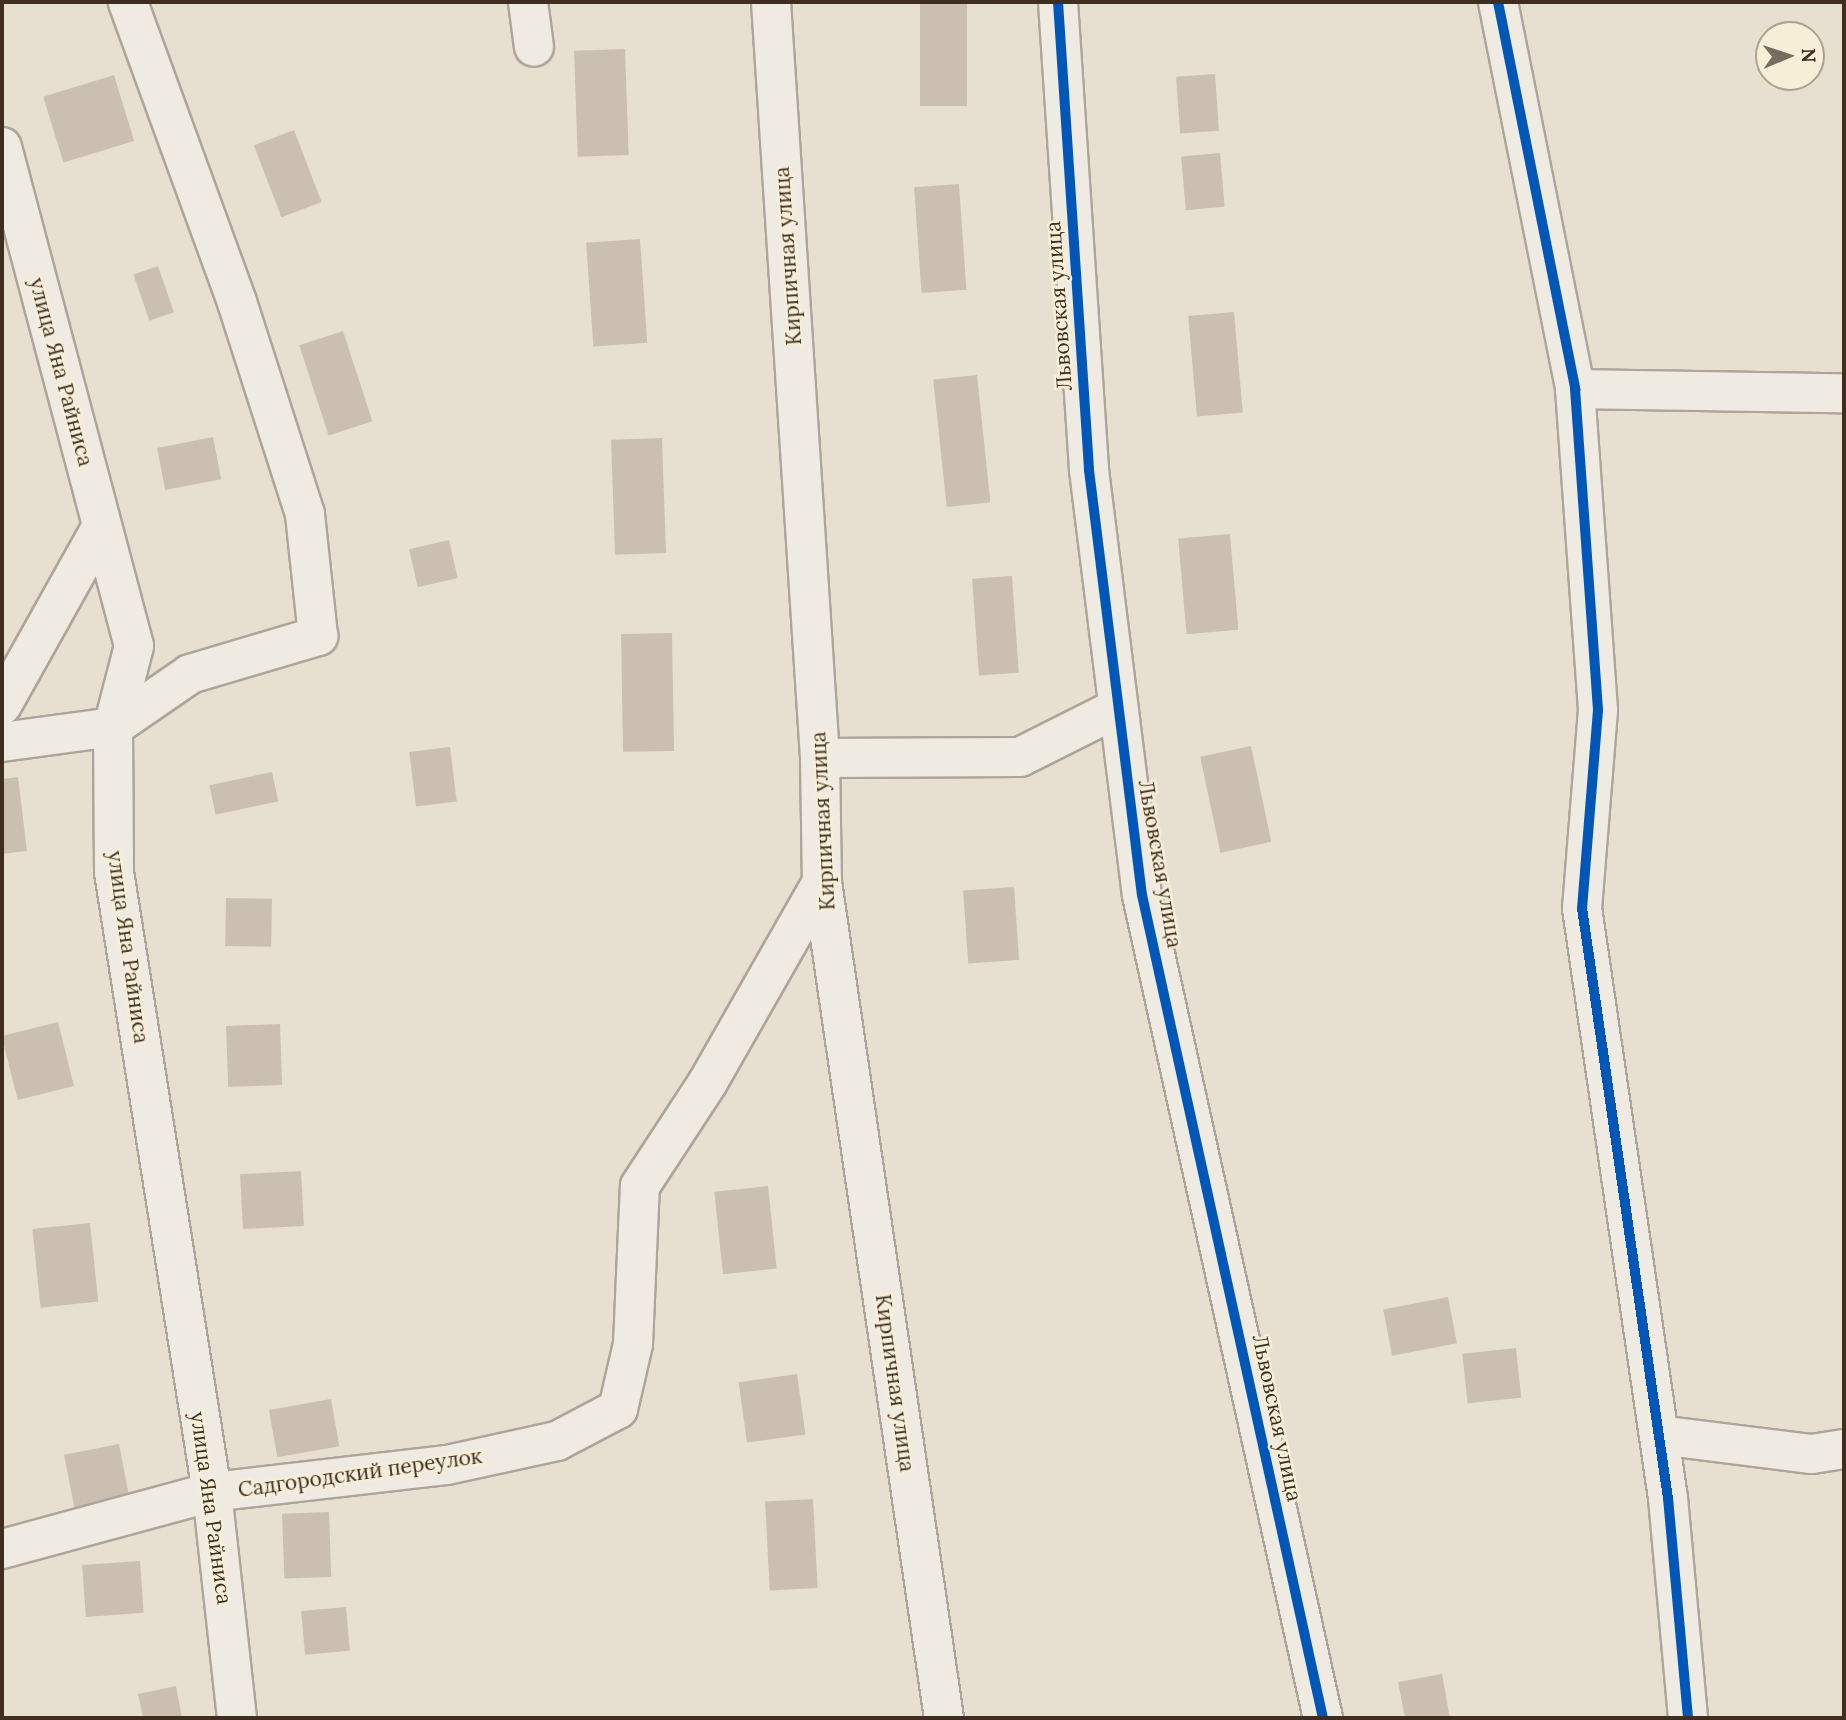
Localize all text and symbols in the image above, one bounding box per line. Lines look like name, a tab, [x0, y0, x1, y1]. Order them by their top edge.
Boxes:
north arrow	[1755, 21, 1825, 91]
text: N	[1797, 48, 1821, 63]
street label: Кирпичная улица	[769, 166, 807, 346]
street label: Львовская улица	[1041, 220, 1077, 392]
street label: улица Яна Райниса	[24, 275, 98, 469]
street label: Кирпичная улица	[806, 731, 840, 911]
street label: Львовская улица	[1133, 778, 1187, 950]
street label: улица Яна Райниса	[102, 849, 154, 1045]
street label: Кирпичная улица	[870, 1293, 920, 1473]
street label: Львовская улица	[1247, 1332, 1307, 1504]
street label: улица Яна Райниса	[185, 1410, 237, 1606]
street label: Садгородский переулок	[236, 1443, 484, 1503]

